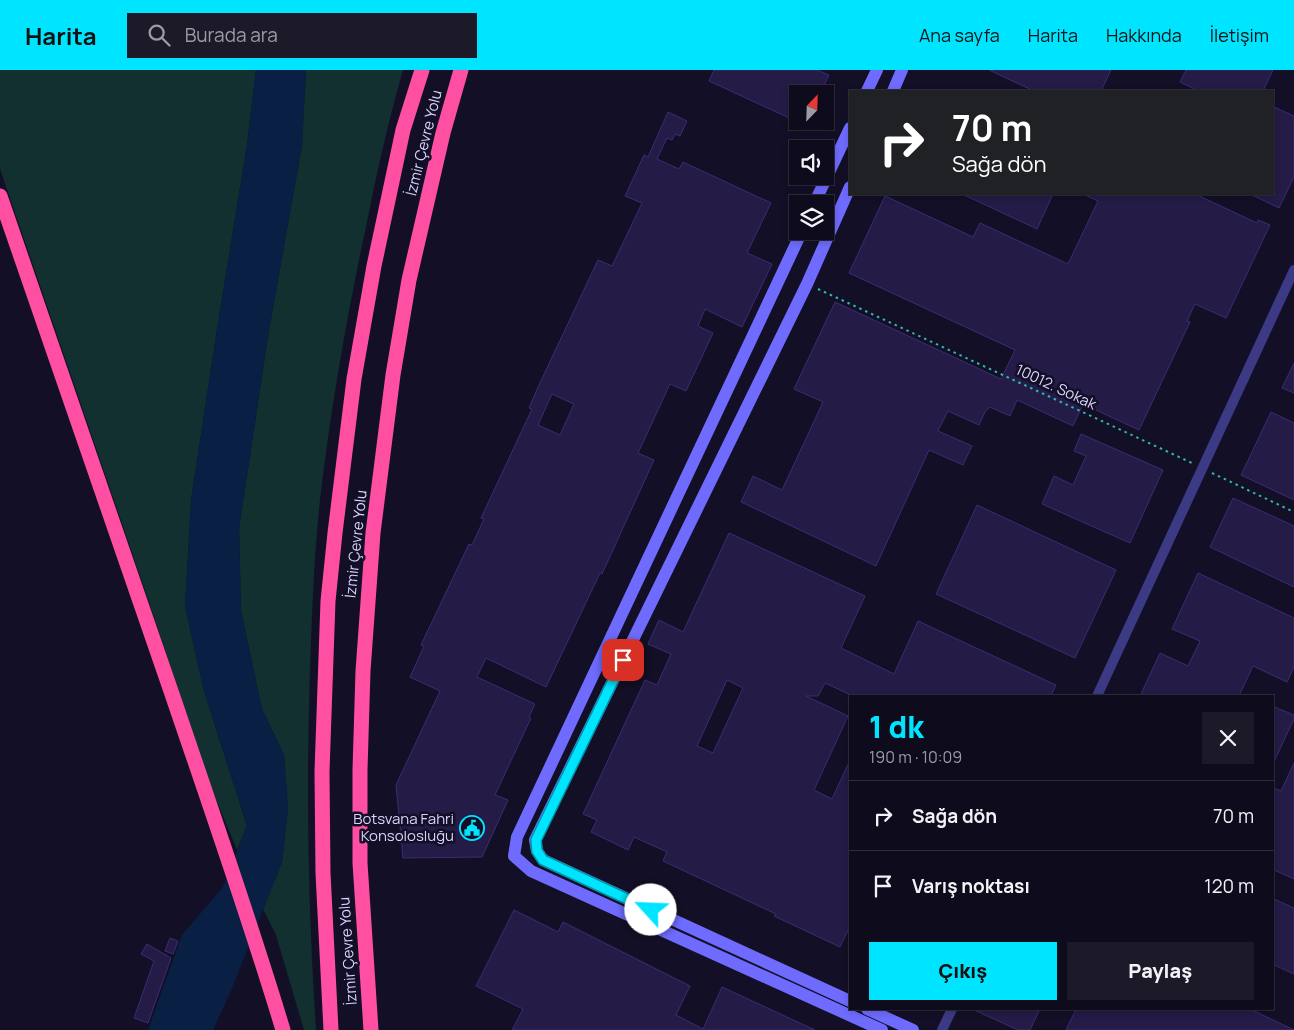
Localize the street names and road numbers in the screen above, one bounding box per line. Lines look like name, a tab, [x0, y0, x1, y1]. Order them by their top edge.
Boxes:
street label: İzmir Çevre Yolu	[400, 88, 447, 198]
street label: 10012. Sokak	[1012, 359, 1100, 415]
street label: İzmir Çevre Yolu	[339, 489, 372, 599]
street label: İzmir Çevre Yolu	[333, 896, 362, 1006]

